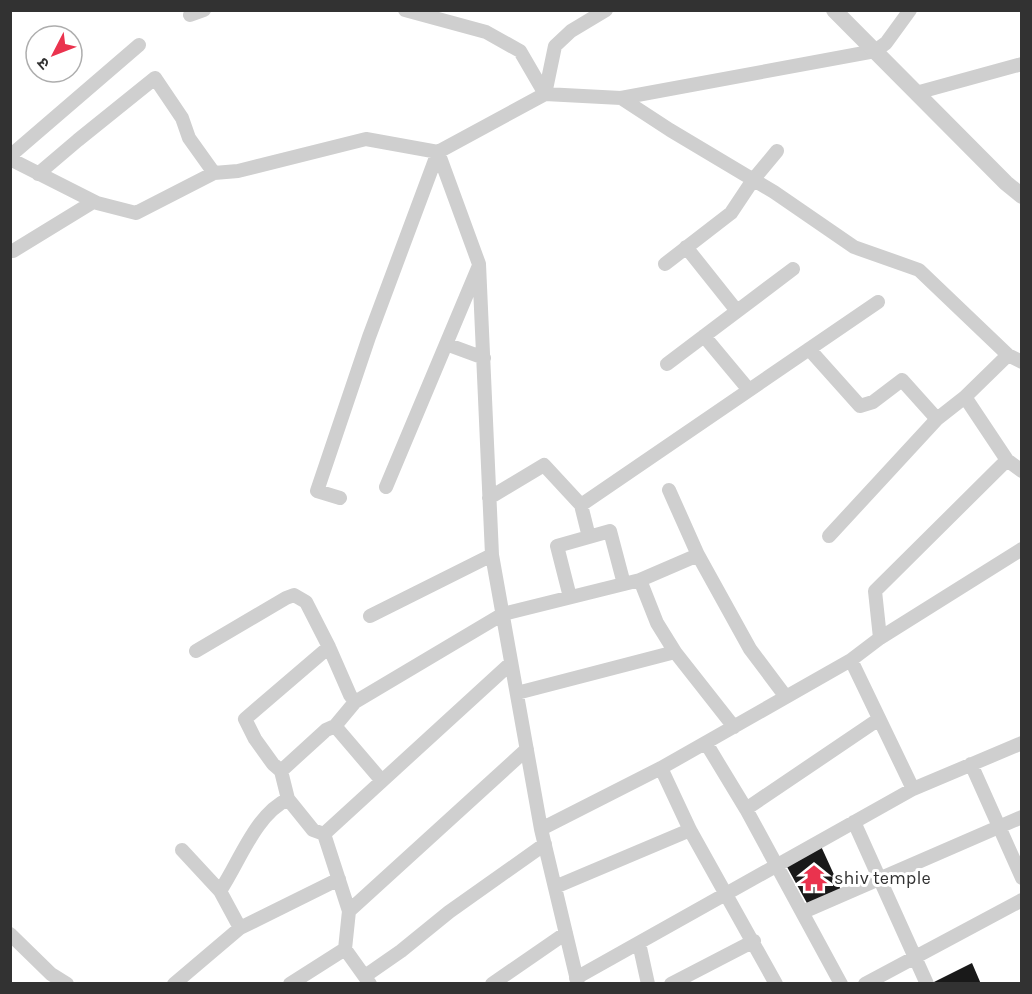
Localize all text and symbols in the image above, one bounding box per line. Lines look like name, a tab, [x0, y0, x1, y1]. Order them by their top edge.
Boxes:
north arrow	[24, 24, 84, 84]
text: उ	[33, 53, 53, 74]
temple icon: shiv temple	[799, 863, 829, 893]
place label: shiv temple	[834, 867, 931, 889]

